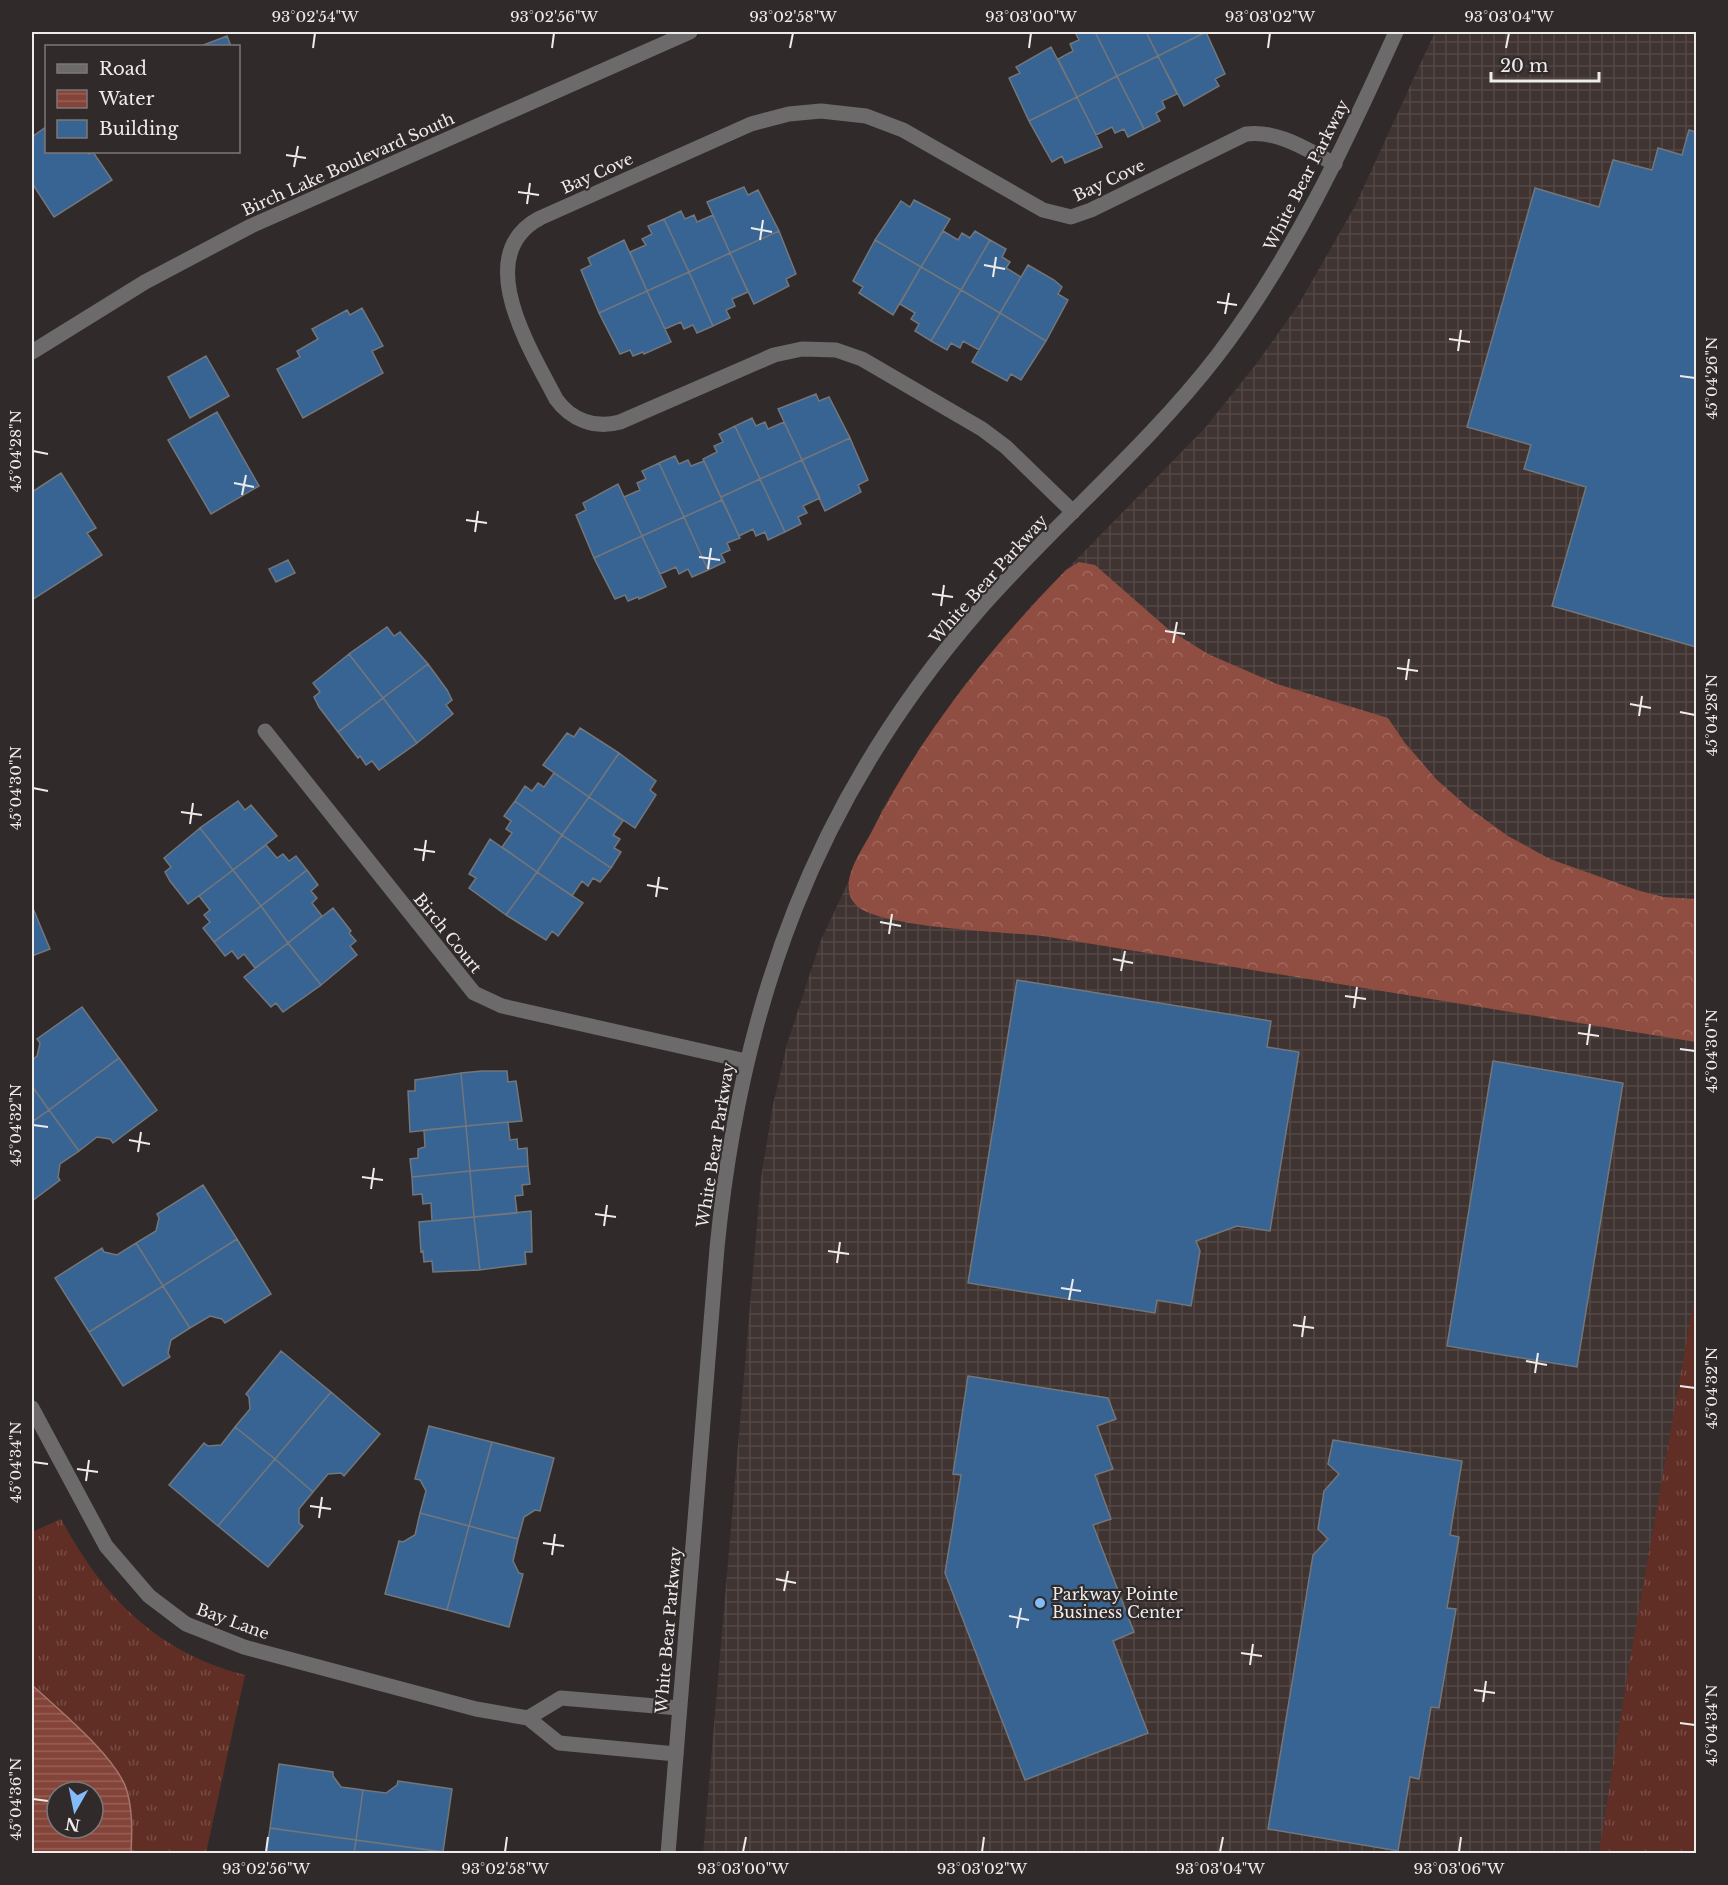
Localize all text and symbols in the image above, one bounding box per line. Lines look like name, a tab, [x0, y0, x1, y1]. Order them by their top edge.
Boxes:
text: 93°02'54"W	[271, 7, 359, 26]
text: 93°02'56"W	[510, 7, 598, 26]
text: 93°02'58"W	[749, 7, 837, 26]
text: 93°03'00"W	[985, 7, 1077, 26]
text: 93°03'02"W	[1225, 7, 1316, 26]
text: 93°03'04"W	[1464, 7, 1554, 26]
legend	[45, 45, 240, 153]
scale bar	[1491, 45, 1599, 83]
text: 20 m	[1500, 55, 1548, 77]
text: Road	[99, 58, 147, 80]
text: Water	[98, 88, 155, 110]
street label: White Bear Parkway	[1259, 95, 1353, 255]
street label: Birch Lake Boulevard South	[239, 108, 457, 220]
text: Building	[99, 118, 178, 140]
street label: Bay Cove	[558, 148, 636, 198]
street label: Bay Cove	[1070, 155, 1148, 205]
text: 45°04'26"N	[1702, 337, 1721, 419]
text: 45°04'28"N	[6, 410, 25, 492]
street label: White Bear Parkway	[924, 510, 1052, 648]
text: 45°04'28"N	[1702, 674, 1721, 756]
text: 45°04'30"N	[6, 746, 25, 830]
street label: Birch Court	[410, 889, 486, 977]
text: 45°04'30"N	[1702, 1009, 1721, 1093]
street label: White Bear Parkway	[692, 1060, 738, 1230]
text: 45°04'32"N	[6, 1084, 25, 1166]
text: 45°04'32"N	[1702, 1347, 1721, 1429]
text: 45°04'34"N	[6, 1421, 25, 1503]
street label: White Bear Parkway	[651, 1545, 685, 1715]
place label: Parkway Pointe Business Center	[1052, 1584, 1183, 1622]
marker: Parkway Pointe Business Center	[1033, 1596, 1047, 1610]
street label: Bay Lane	[194, 1599, 272, 1643]
text: 45°04'34"N	[1702, 1684, 1721, 1766]
text: 45°04'36"N	[6, 1758, 25, 1840]
north arrow	[45, 1780, 105, 1840]
text: N	[64, 1814, 82, 1836]
text: 93°02'56"W	[222, 1859, 310, 1878]
text: 93°02'58"W	[461, 1859, 549, 1878]
text: 93°03'00"W	[697, 1859, 789, 1878]
text: 93°03'02"W	[937, 1859, 1028, 1878]
text: 93°03'04"W	[1175, 1859, 1265, 1878]
text: 93°03'06"W	[1414, 1859, 1505, 1878]

